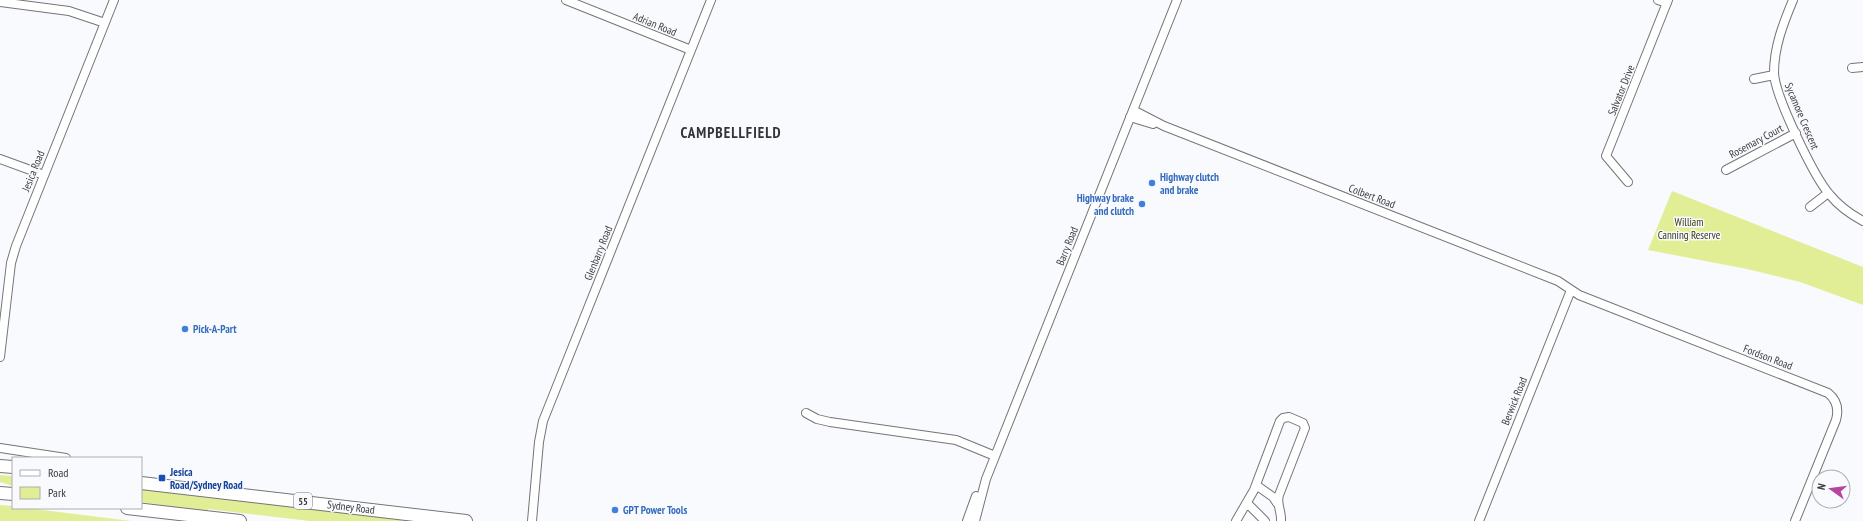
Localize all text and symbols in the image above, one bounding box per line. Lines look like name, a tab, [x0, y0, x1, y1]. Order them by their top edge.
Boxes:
street label: Adrian Road	[631, 9, 679, 39]
street label: Salvator Drive	[1605, 62, 1638, 117]
street label: Sycamore Crescent	[1782, 80, 1822, 152]
street label: Rosemary Court	[1727, 121, 1785, 161]
district label: CAMPBELLFIELD	[680, 123, 782, 142]
street label: Jesica Road	[18, 148, 48, 194]
place label: Highway clutch and brake	[1160, 170, 1219, 197]
marker: Highway clutch and brake	[1147, 178, 1157, 188]
street label: Colbert Road	[1347, 181, 1397, 211]
place label: Highway brake and clutch	[1077, 191, 1134, 218]
marker: Highway brake and clutch	[1137, 199, 1147, 209]
park label: William Canning Reserve	[1658, 215, 1721, 242]
street label: Glenbarry Road	[581, 224, 615, 282]
street label: Barry Road	[1053, 224, 1081, 267]
place label: Pick-A-Part	[193, 322, 237, 336]
marker: Pick-A-Part	[180, 324, 190, 334]
street label: Fordson Road	[1741, 341, 1795, 373]
street label: Berwick Road	[1498, 375, 1530, 427]
legend	[12, 457, 142, 509]
text: Road	[48, 465, 68, 480]
place label: Jesica Road/Sydney Road	[169, 465, 243, 492]
north arrow	[1811, 469, 1851, 509]
marker: Jesica Road/Sydney Road	[157, 473, 167, 483]
text: N	[1814, 482, 1829, 491]
text: Park	[48, 485, 66, 500]
road number: 55	[294, 493, 312, 509]
street label: Sydney Road	[326, 497, 376, 517]
place label: GPT Power Tools	[623, 503, 687, 517]
marker: GPT Power Tools	[610, 505, 620, 515]

